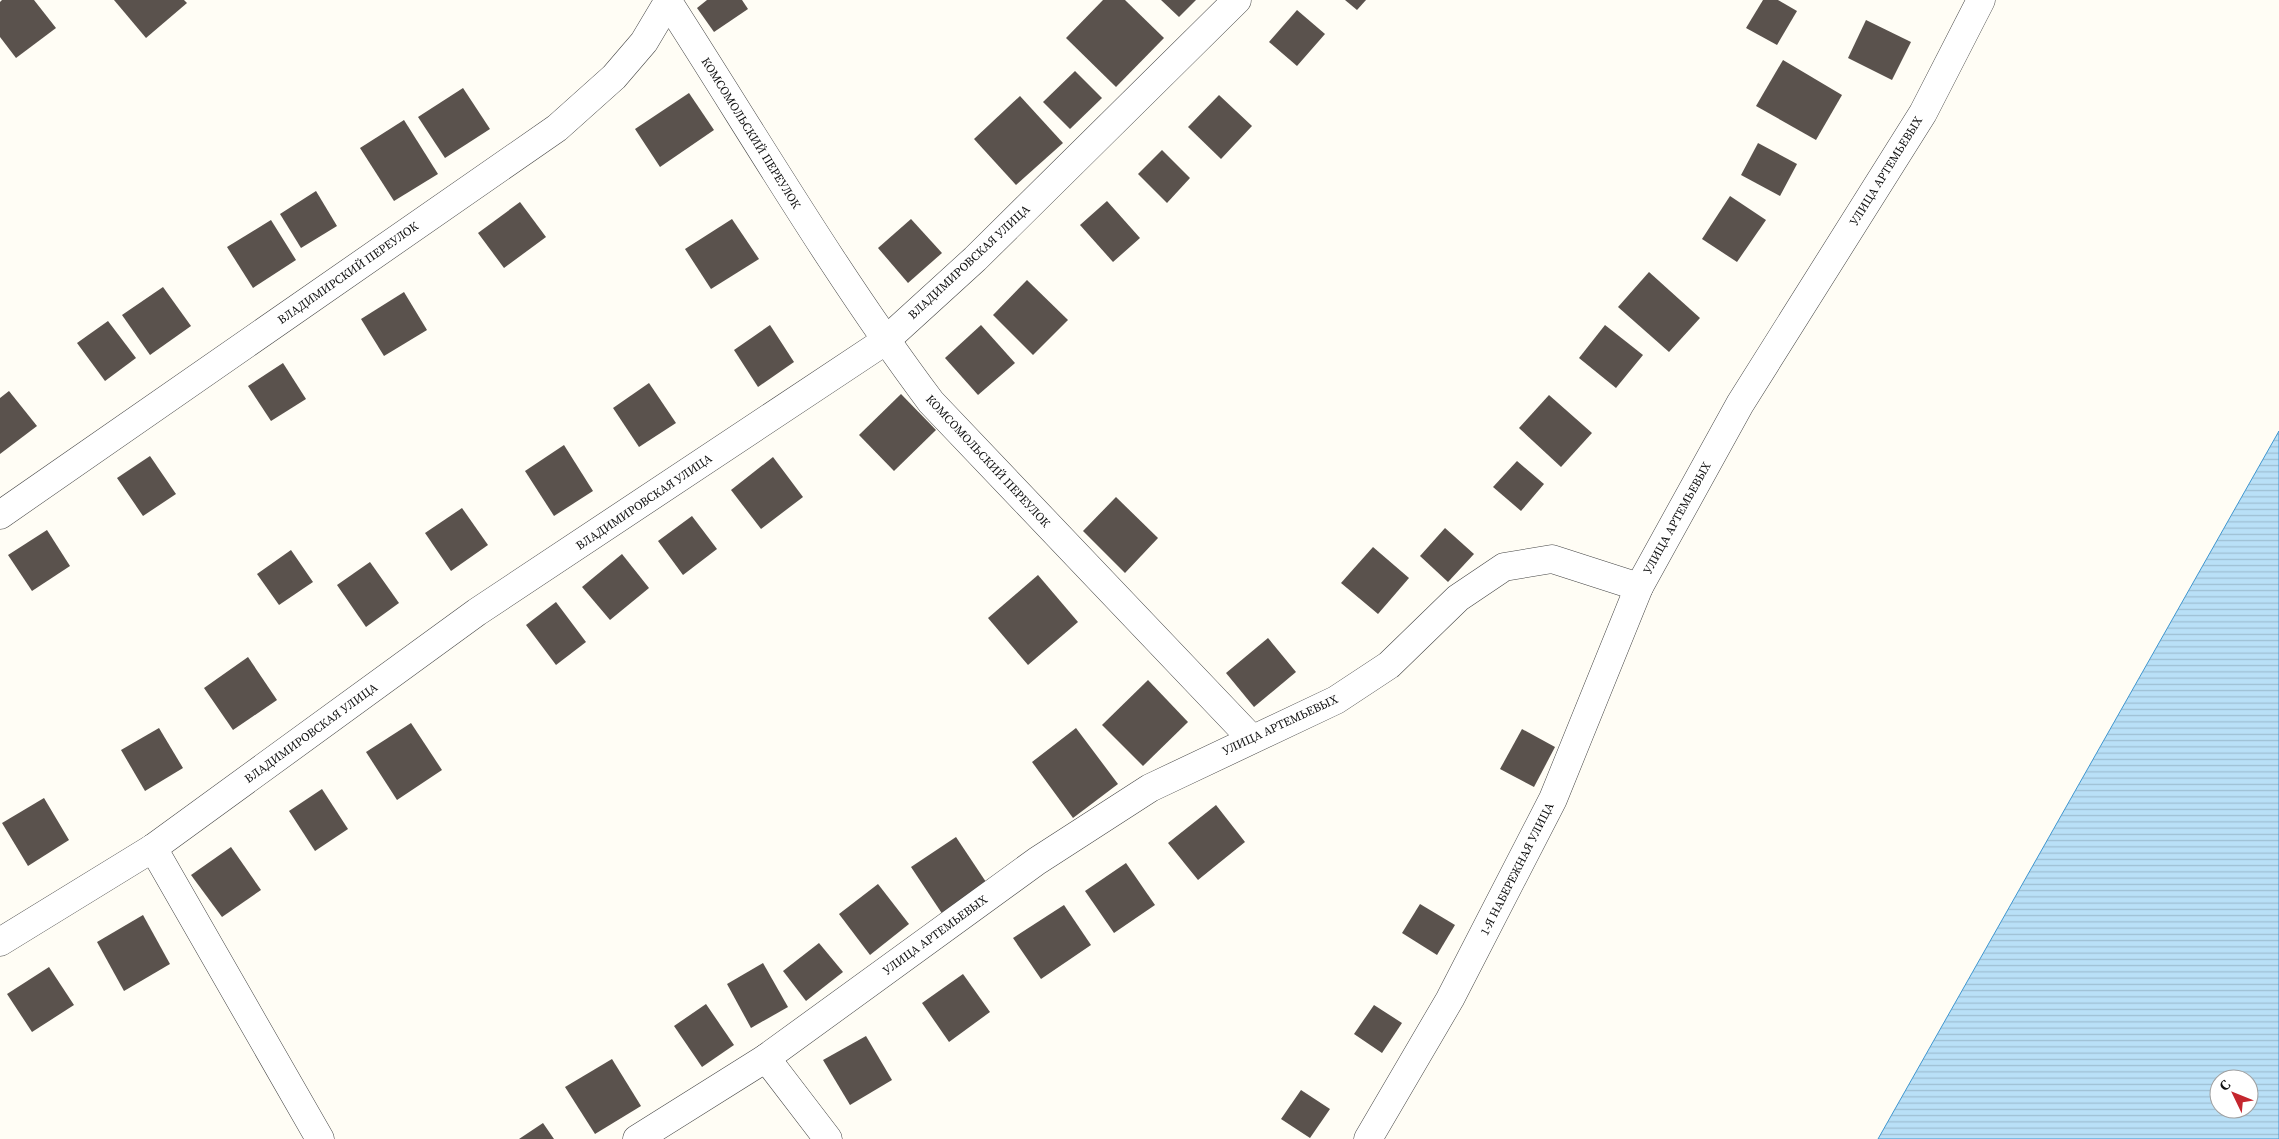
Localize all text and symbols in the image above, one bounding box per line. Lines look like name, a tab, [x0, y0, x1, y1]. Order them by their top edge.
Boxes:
street label: КОМСОМОЛЬСКИЙ ПЕРЕУЛОК	[698, 54, 804, 212]
street label: УЛИЦА АРТЕМЬЕВЫХ	[1846, 113, 1926, 229]
street label: ВЛАДИМИРОВСКАЯ УЛИЦА	[905, 201, 1033, 323]
street label: ВЛАДИМИРСКИЙ ПЕРЕУЛОК	[274, 218, 422, 328]
street label: КОМСОМОЛЬСКИЙ ПЕРЕУЛОК	[922, 391, 1054, 531]
street label: ВЛАДИМИРОВСКАЯ УЛИЦА	[573, 450, 715, 554]
street label: УЛИЦА АРТЕМЬЕВЫХ	[1640, 459, 1715, 577]
street label: ВЛАДИМИРОВСКАЯ УЛИЦА	[241, 679, 381, 787]
street label: УЛИЦА АРТЕМЬЕВЫХ	[1220, 691, 1341, 759]
street label: 1-Я НАБЕРЕЖНАЯ УЛИЦА	[1476, 800, 1558, 938]
street label: УЛИЦА АРТЕМЬЕВЫХ	[879, 891, 991, 978]
north arrow	[2209, 1069, 2259, 1119]
text: С	[2214, 1075, 2235, 1095]

